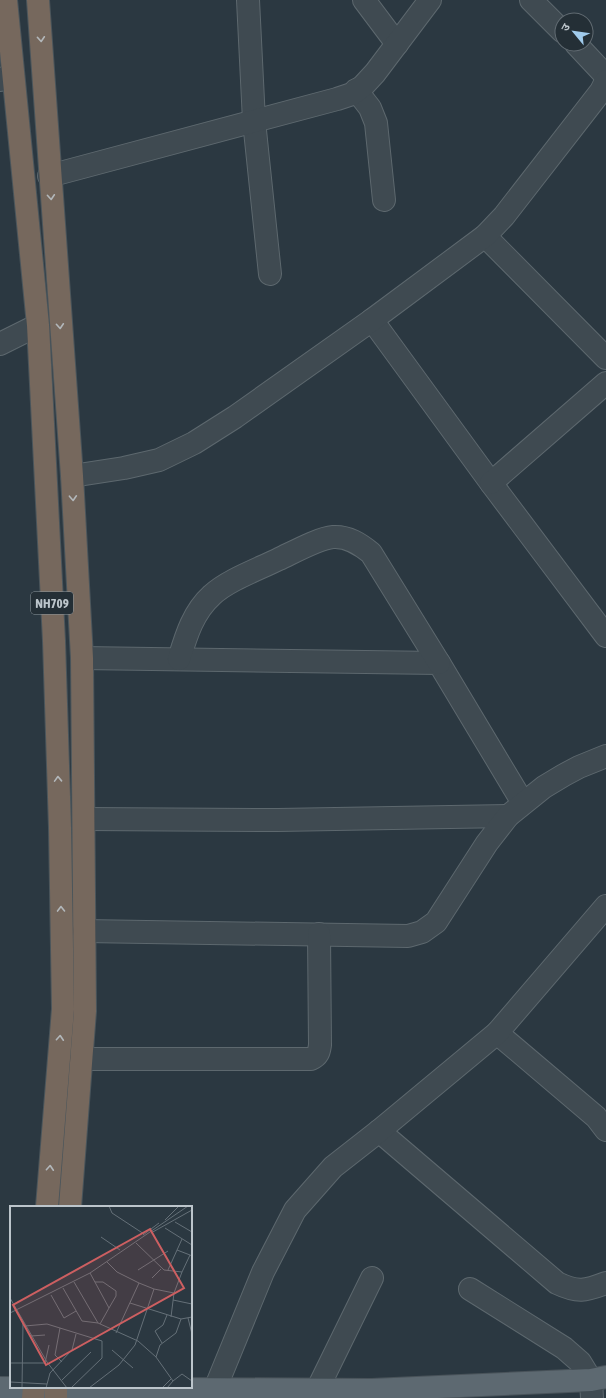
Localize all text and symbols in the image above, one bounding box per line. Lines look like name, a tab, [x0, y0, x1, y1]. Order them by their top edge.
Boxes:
north arrow	[554, 12, 594, 52]
text: उ	[558, 21, 572, 33]
one-way arrow	[36, 36, 45, 42]
one-way arrow	[46, 194, 55, 200]
one-way arrow	[56, 323, 65, 329]
one-way arrow	[69, 495, 77, 501]
road number: NH709	[31, 592, 73, 614]
one-way arrow	[54, 776, 63, 782]
one-way arrow	[57, 906, 65, 912]
one-way arrow	[56, 1035, 65, 1042]
one-way arrow	[46, 1165, 55, 1171]
inset map	[10, 1206, 192, 1388]

